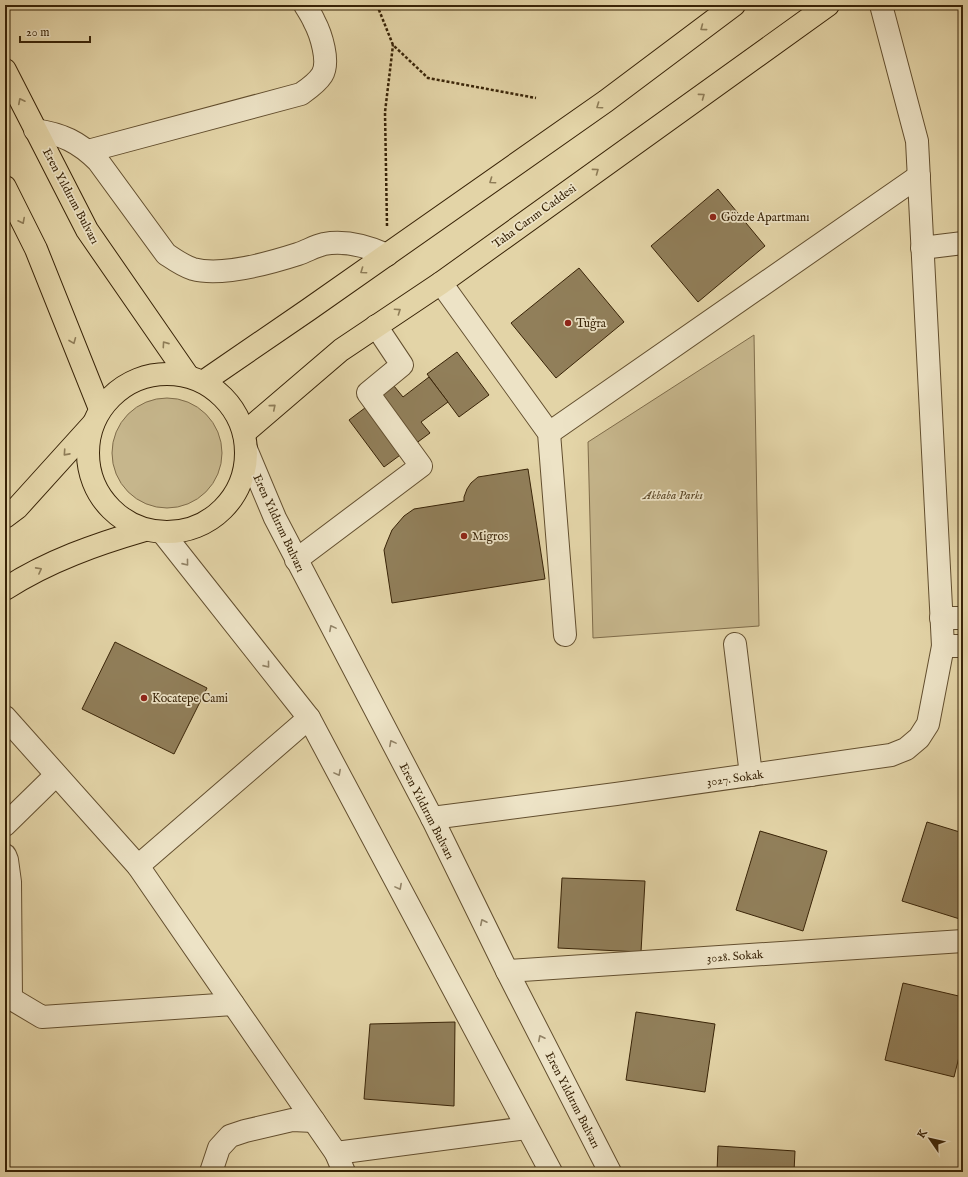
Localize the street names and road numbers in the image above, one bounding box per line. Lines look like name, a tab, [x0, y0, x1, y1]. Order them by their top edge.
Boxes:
street label: Eren Yıldırım Bulvarı	[39, 146, 102, 247]
street label: Taha Carım Caddesi	[489, 181, 579, 252]
street label: Eren Yıldırım Bulvarı	[249, 472, 308, 575]
street label: Eren Yıldırım Bulvarı	[396, 760, 457, 862]
street label: 3027. Sokak	[706, 767, 765, 790]
street label: 3028. Sokak	[706, 947, 764, 966]
street label: Eren Yıldırım Bulvarı	[542, 1049, 603, 1151]

